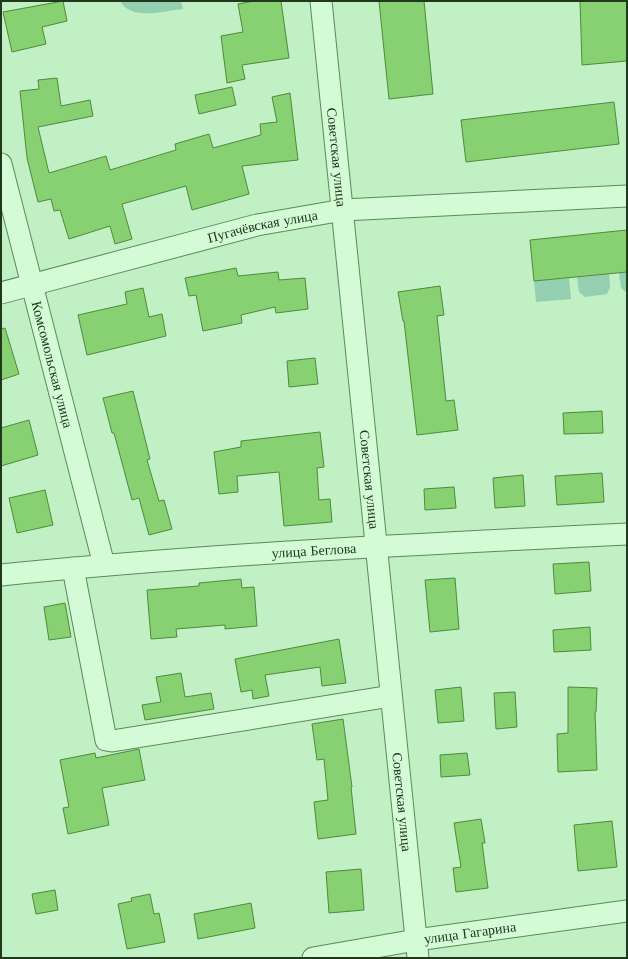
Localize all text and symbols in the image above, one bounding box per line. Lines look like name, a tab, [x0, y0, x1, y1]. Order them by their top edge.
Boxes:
street label: Советская улица	[323, 107, 351, 208]
street label: Пугачёвская улица	[205, 205, 320, 247]
street label: Комсомольская улица	[28, 299, 78, 431]
street label: Советская улица	[356, 429, 384, 531]
street label: улица Беглова	[271, 539, 358, 562]
street label: Советская улица	[388, 751, 416, 853]
street label: улица Гагарина	[423, 917, 518, 948]

